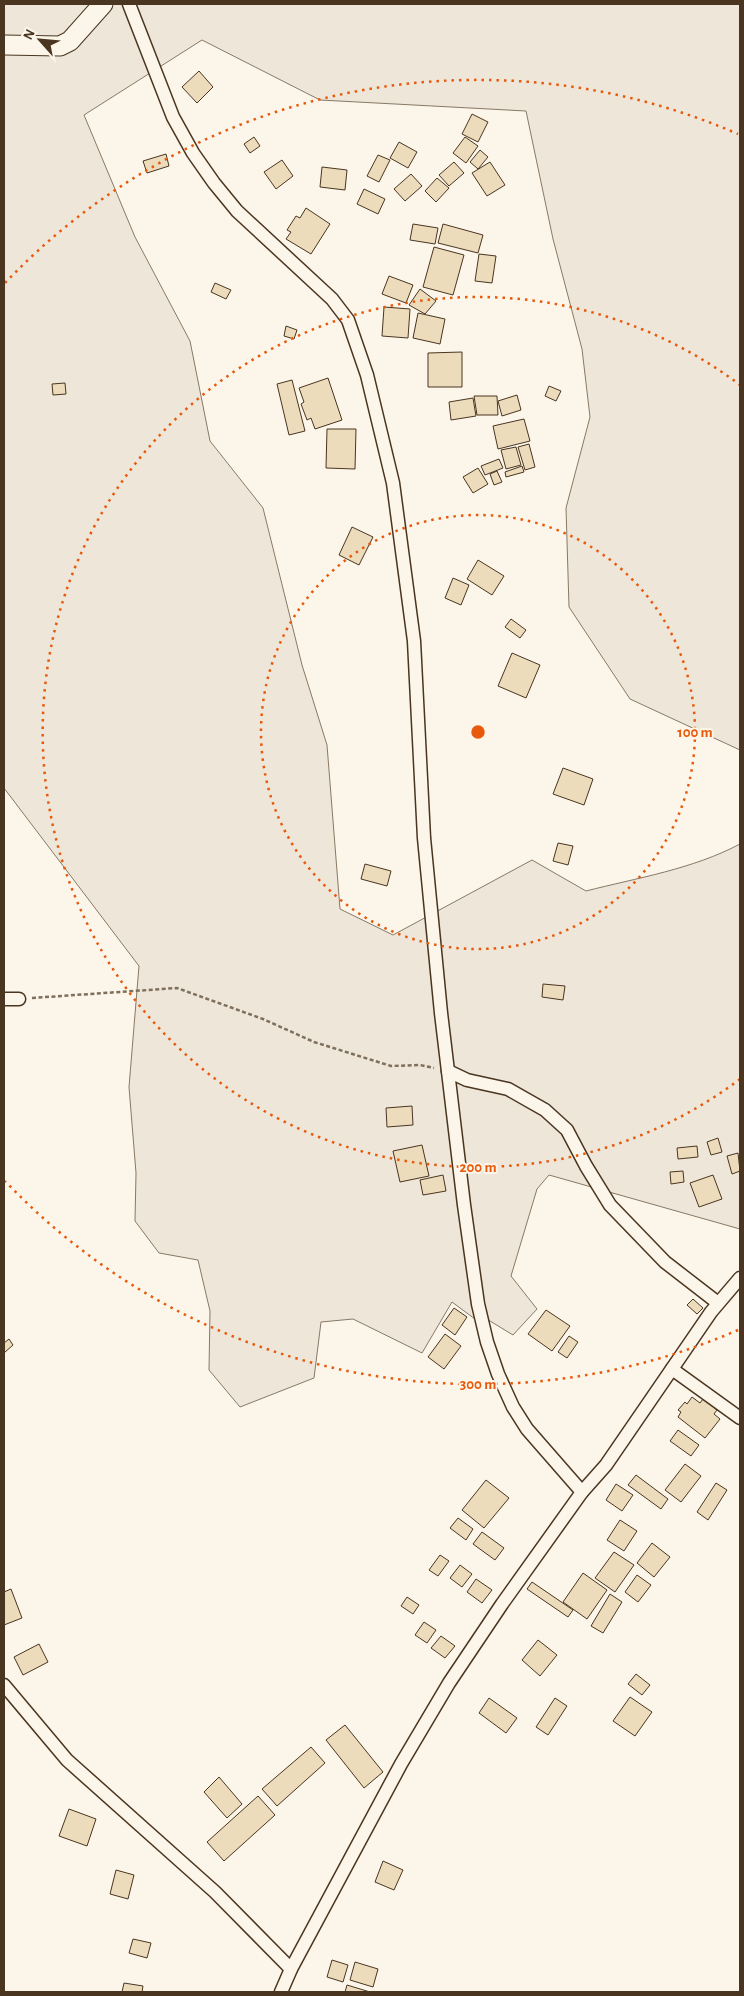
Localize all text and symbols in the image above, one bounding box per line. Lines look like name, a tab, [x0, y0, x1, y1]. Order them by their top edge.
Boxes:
north arrow	[15, 15, 65, 65]
text: N	[21, 27, 38, 42]
centre of rings	[469, 723, 487, 741]
text: 100 m	[677, 725, 713, 740]
text: 200 m	[459, 1160, 497, 1175]
text: 300 m	[460, 1377, 496, 1392]

